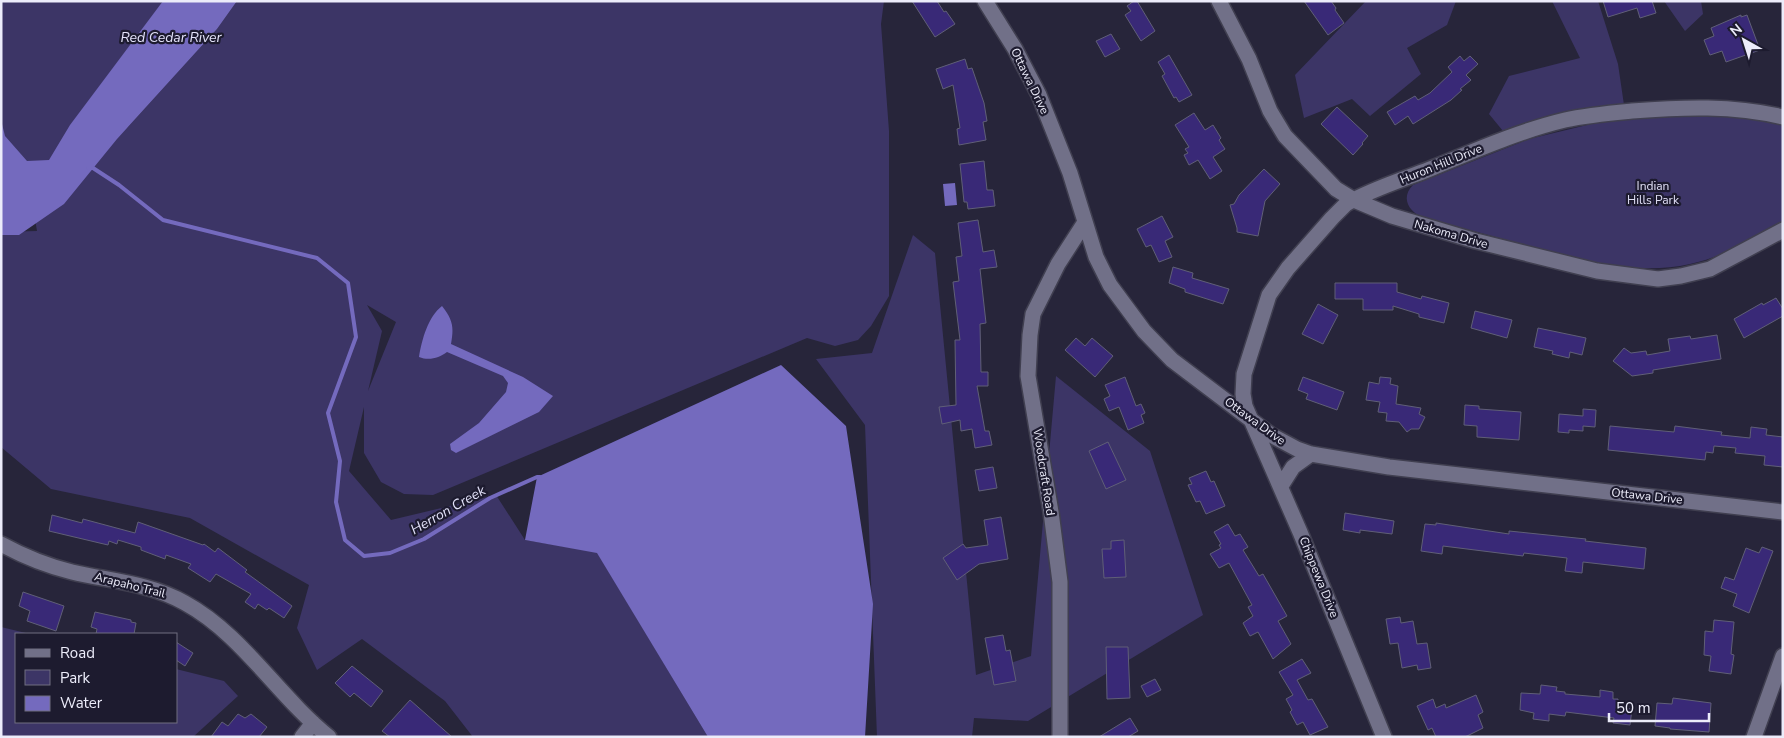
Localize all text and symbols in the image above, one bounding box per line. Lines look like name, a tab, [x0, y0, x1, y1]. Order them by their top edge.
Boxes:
north arrow	[1719, 15, 1769, 65]
text: N	[1726, 20, 1746, 41]
water label: Red Cedar River	[120, 28, 223, 47]
street label: Ottawa Drive	[1007, 45, 1053, 117]
street label: Huron Hill Drive	[1398, 140, 1484, 188]
park label: Indian Hills Park	[1627, 178, 1680, 208]
street label: Nakoma Drive	[1412, 216, 1490, 252]
street label: Ottawa Drive	[1221, 393, 1289, 449]
street label: Woodcraft Road	[1029, 427, 1059, 517]
water label: Herron Creek	[407, 480, 490, 539]
street label: Ottawa Drive	[1611, 484, 1683, 508]
street label: Chippewa Drive	[1296, 534, 1342, 620]
street label: Arapaho Trail	[93, 568, 168, 602]
legend	[15, 633, 178, 723]
text: Road	[60, 643, 95, 663]
text: Park	[60, 668, 90, 688]
scale bar	[1609, 690, 1709, 722]
text: Water	[60, 693, 103, 713]
text: 50 m	[1616, 698, 1651, 718]

